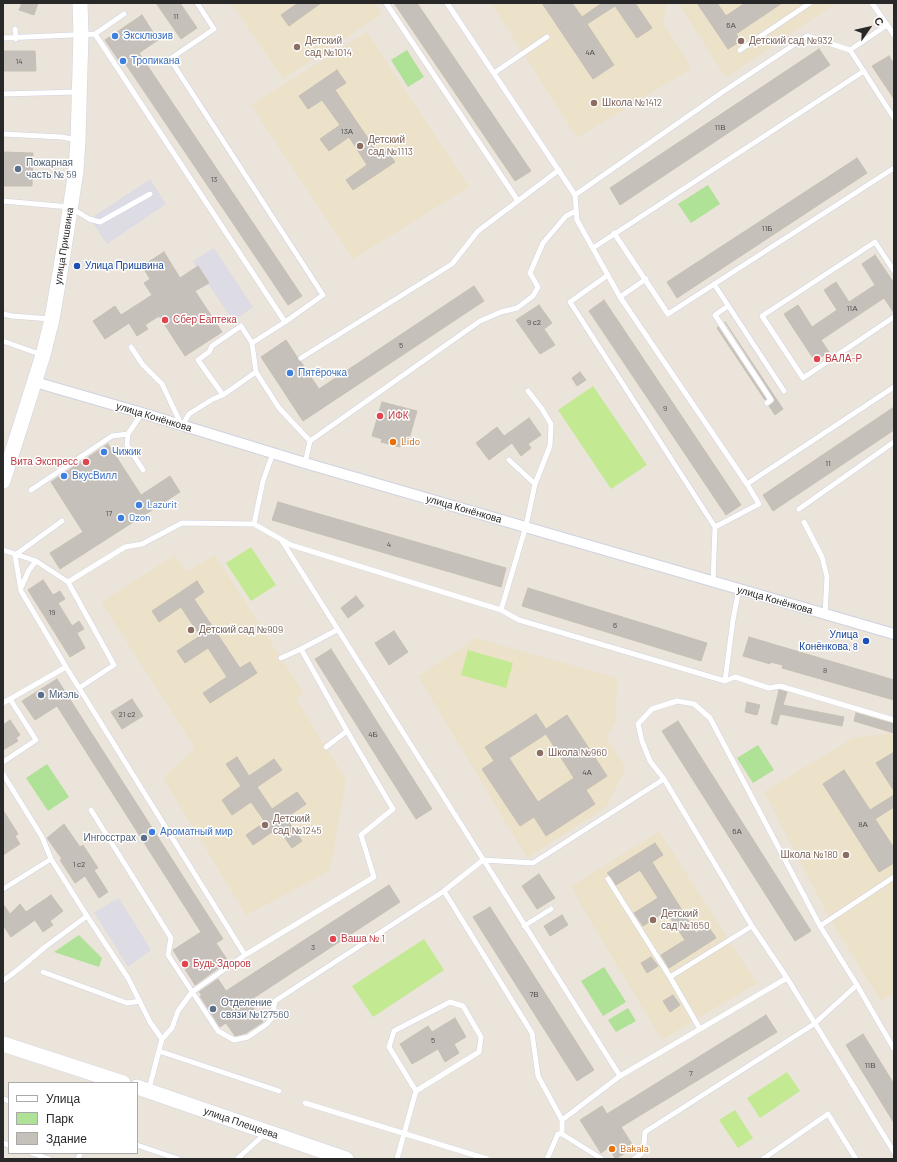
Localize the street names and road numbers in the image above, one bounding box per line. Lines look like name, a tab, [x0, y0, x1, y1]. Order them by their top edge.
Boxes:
street label: улица Пришвина	[52, 207, 76, 285]
street label: улица Конёнкова	[115, 400, 193, 434]
street label: улица Конёнкова	[425, 492, 503, 526]
street label: улица Конёнкова	[736, 583, 814, 617]
street label: улица Плещеева	[202, 1105, 280, 1141]

